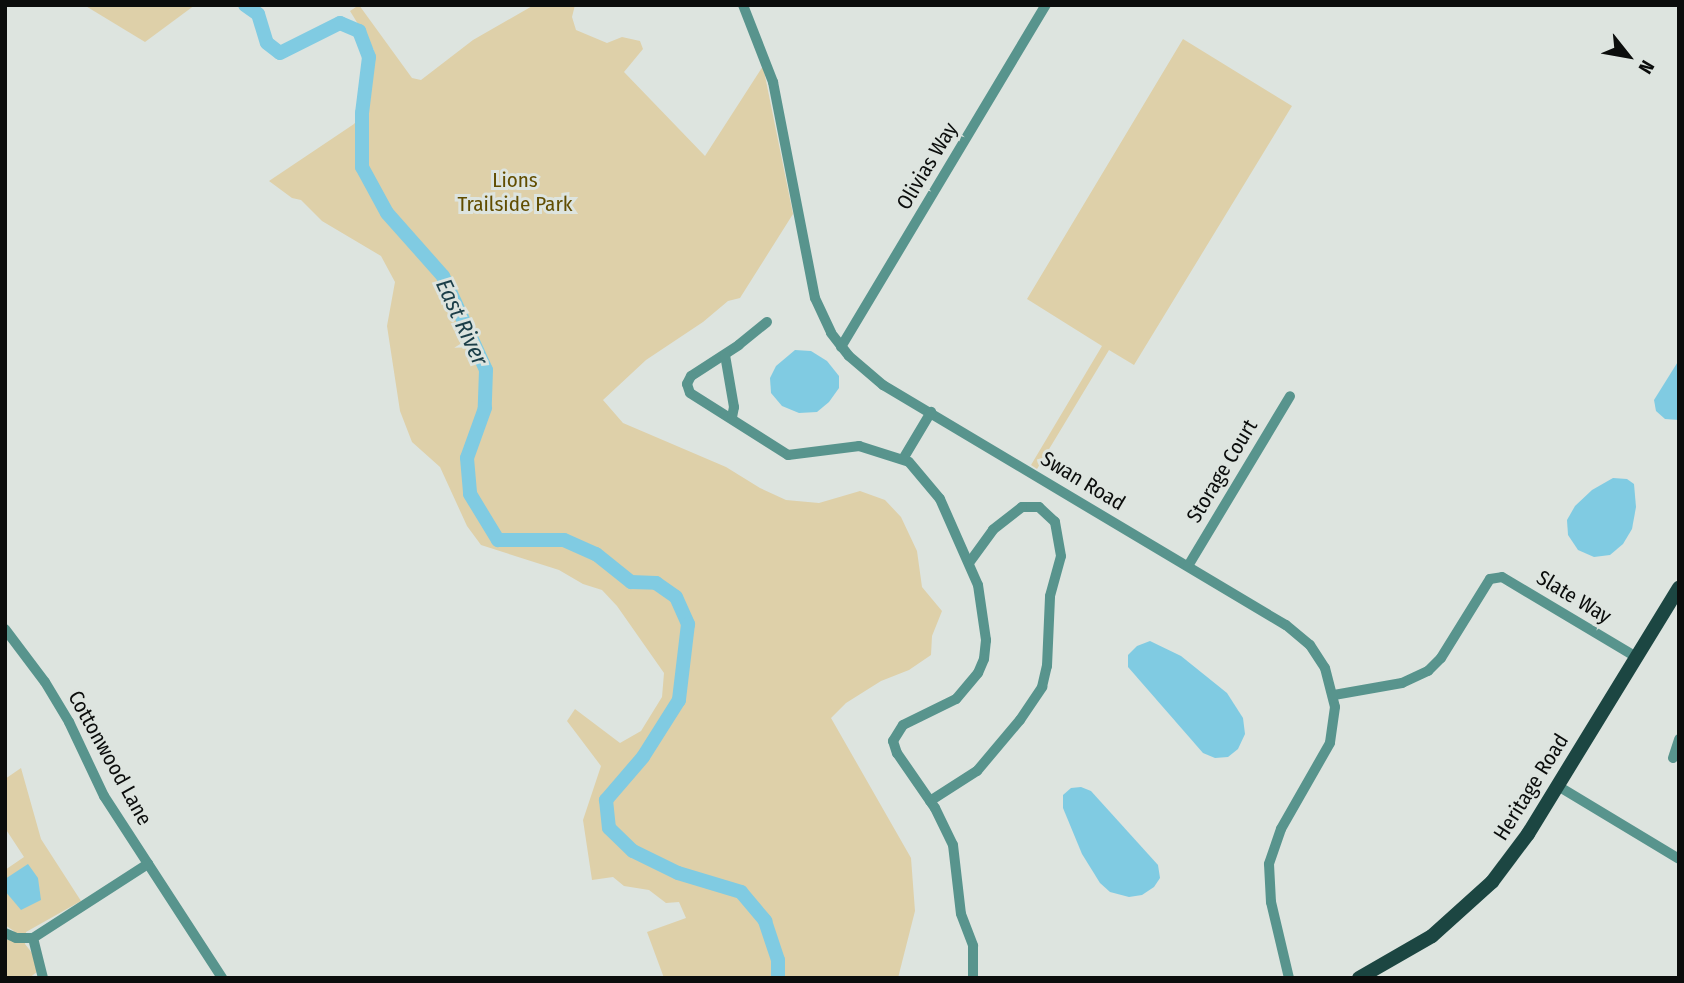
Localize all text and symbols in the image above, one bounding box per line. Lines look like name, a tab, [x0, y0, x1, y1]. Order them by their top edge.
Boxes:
north arrow	[1593, 21, 1663, 91]
text: N	[1634, 56, 1659, 78]
street label: Olivias Way	[891, 118, 963, 214]
park label: Lions Trailside Park	[457, 167, 573, 217]
water label: East River	[430, 274, 494, 370]
street label: Storage Court	[1181, 415, 1263, 527]
street label: Swan Road	[1036, 446, 1130, 516]
street label: Slate Way	[1532, 565, 1616, 629]
street label: Cottonwood Lane	[63, 686, 157, 830]
street label: Heritage Road	[1488, 729, 1574, 845]

